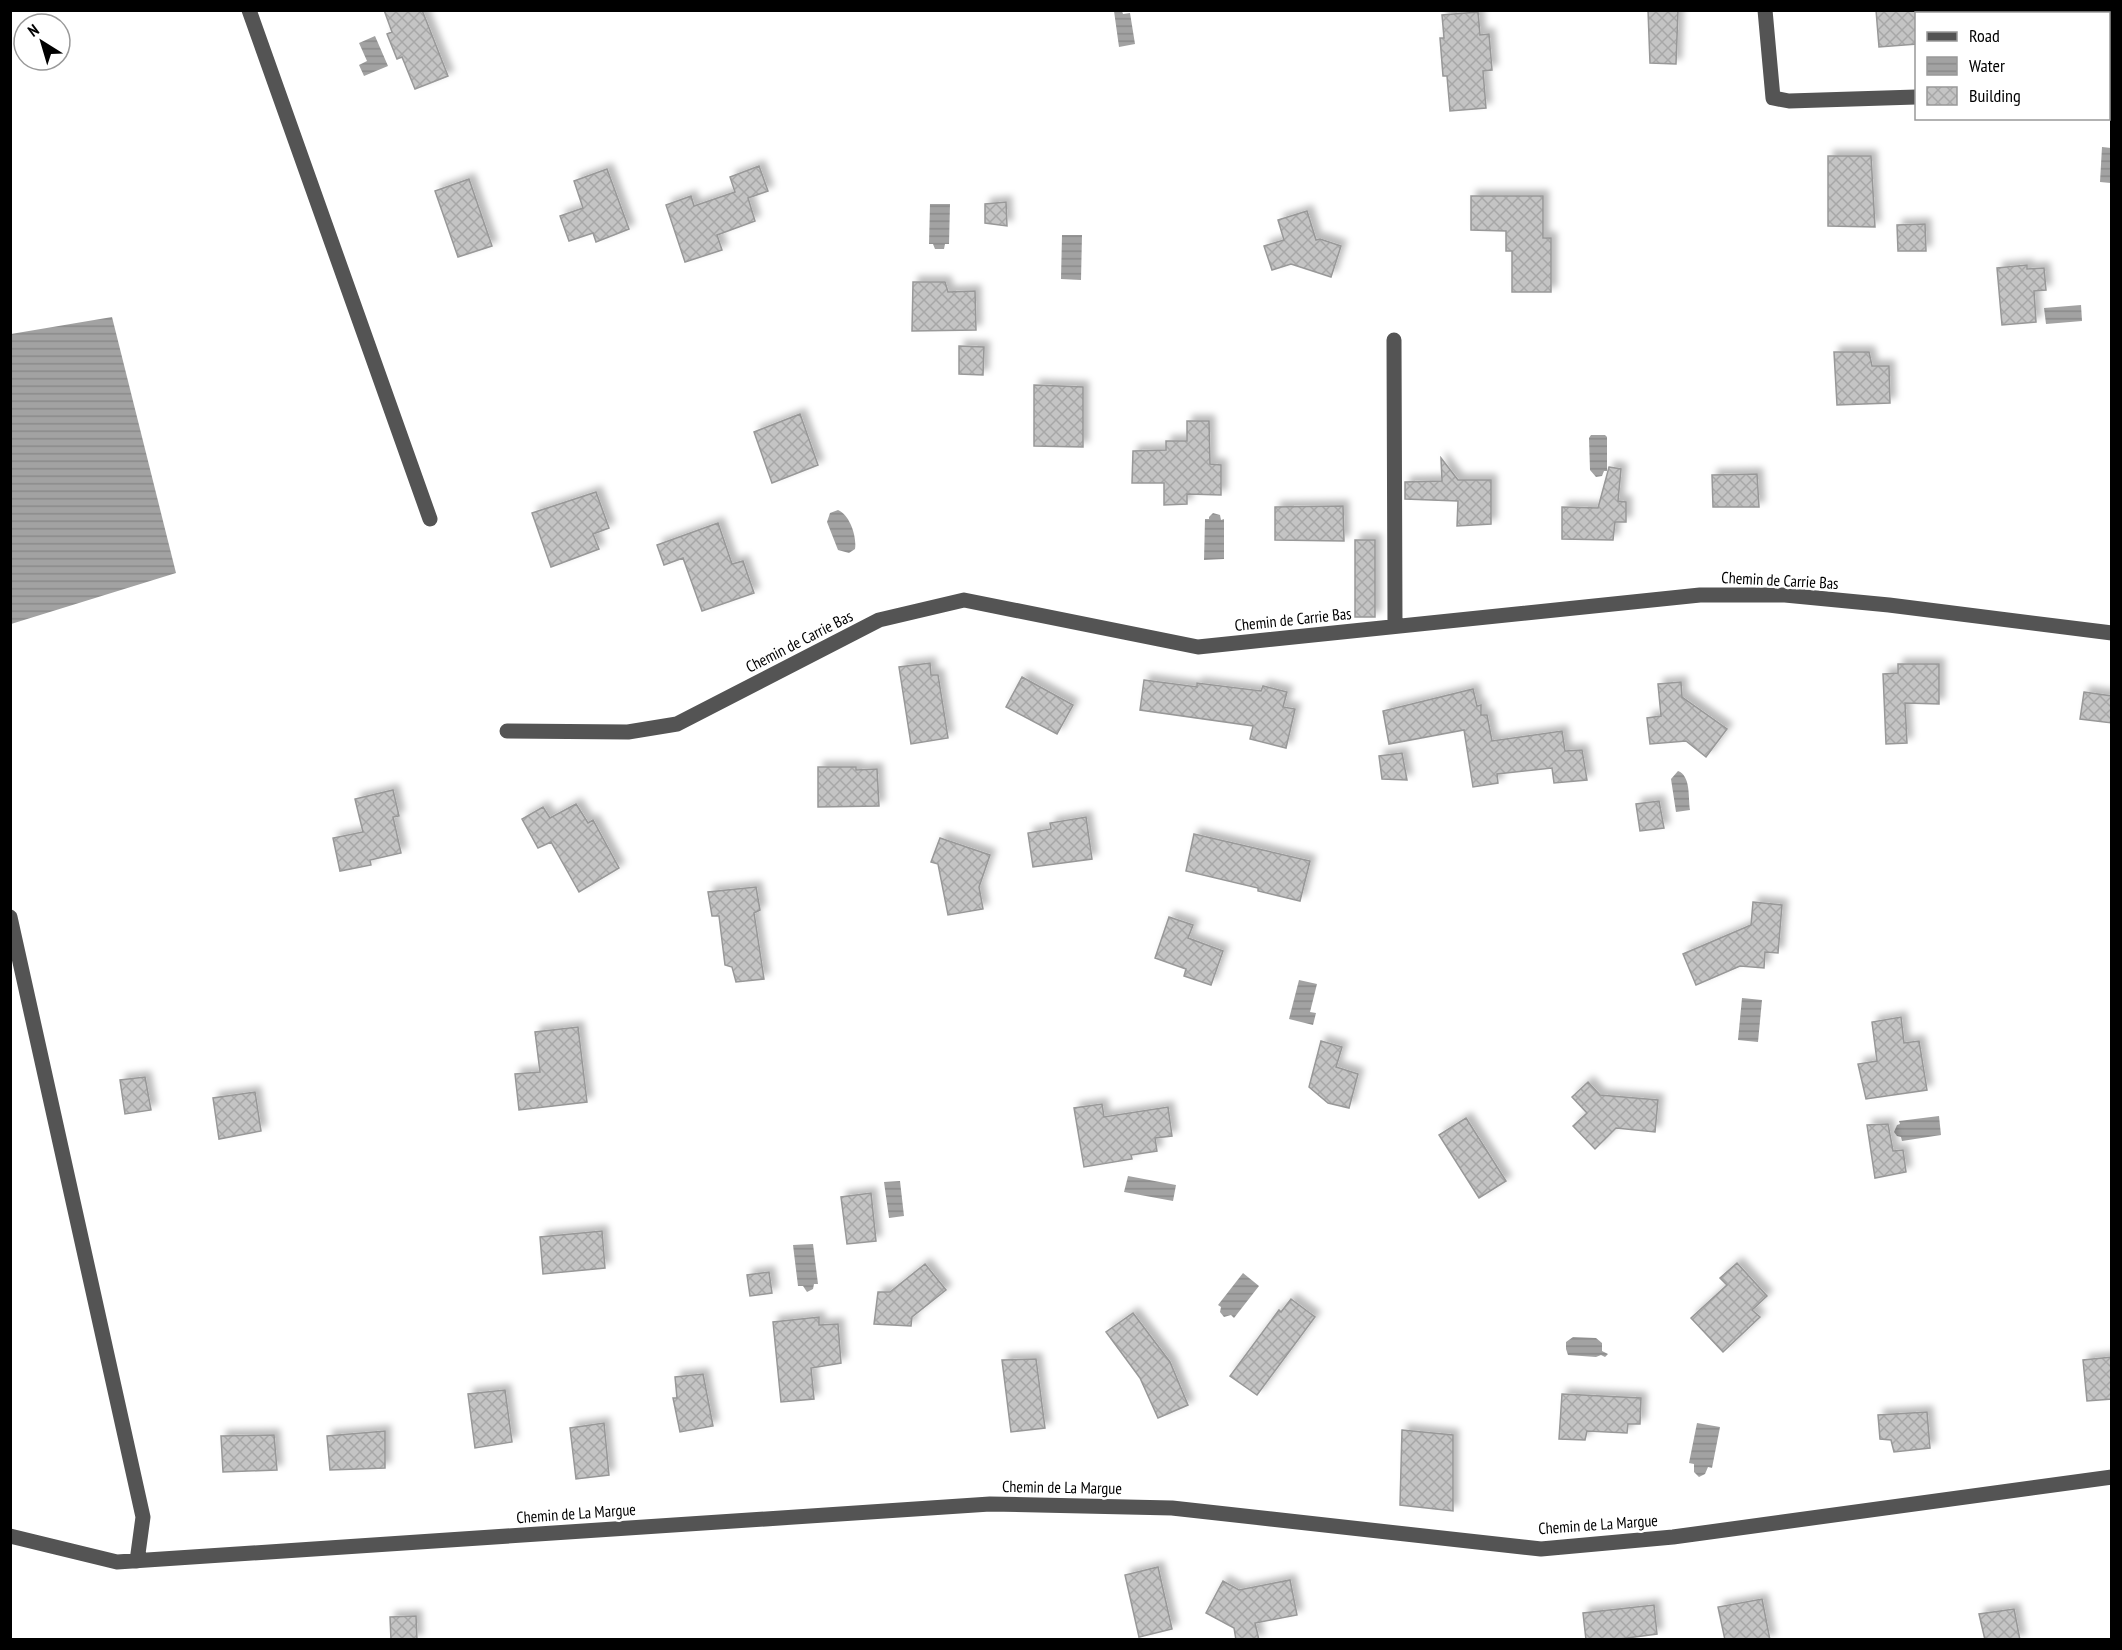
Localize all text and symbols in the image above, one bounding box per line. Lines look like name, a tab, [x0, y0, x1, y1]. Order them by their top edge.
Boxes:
north arrow	[12, 12, 72, 72]
legend	[1915, 12, 2110, 120]
text: N	[24, 19, 42, 41]
text: Road	[1969, 24, 2000, 47]
text: Water	[1969, 54, 2005, 77]
text: Building	[1969, 84, 2021, 107]
street label: Chemin de Carrie Bas	[1721, 567, 1839, 593]
street label: Chemin de Carrie Bas	[1234, 603, 1352, 635]
street label: Chemin de Carrie Bas	[742, 605, 856, 677]
street label: Chemin de La Margue	[1002, 1476, 1122, 1498]
street label: Chemin de La Margue	[516, 1499, 636, 1527]
street label: Chemin de La Margue	[1538, 1510, 1658, 1538]

